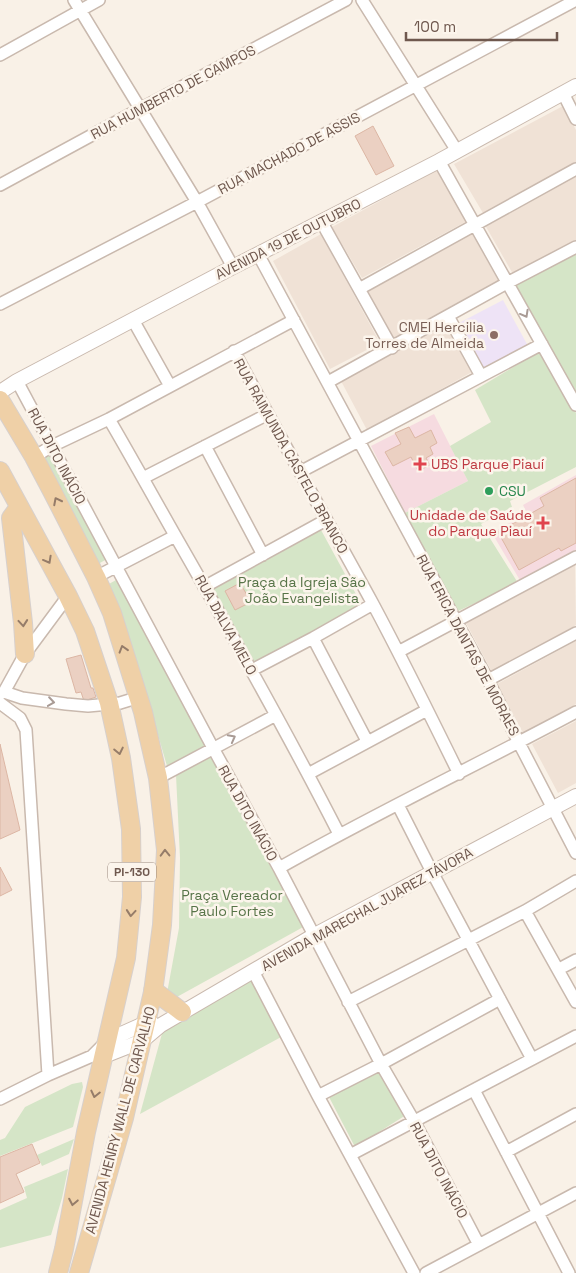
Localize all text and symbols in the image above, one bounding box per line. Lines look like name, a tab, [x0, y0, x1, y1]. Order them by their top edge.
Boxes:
scale bar	[406, 10, 557, 42]
text: 100 m	[414, 17, 456, 36]
street label: RUA HUMBERTO DE CAMPOS	[87, 41, 259, 143]
street label: RUA MACHADO DE ASSIS	[215, 108, 363, 198]
street label: AVENIDA 19 DE OUTUBRO	[212, 194, 364, 284]
one-way arrow	[518, 308, 528, 317]
place label: CMEI Hercilia Torres de Almeida	[365, 318, 484, 352]
marker: CMEI Hercilia Torres de Almeida	[488, 329, 500, 341]
street label: RUA RAIMUNDA CASTELO BRANCO	[230, 355, 352, 557]
street label: RUA DITO INÁCIO	[24, 405, 90, 507]
place label: UBS Parque Piauí	[431, 455, 545, 473]
marker: UBS Parque Piauí	[413, 457, 427, 471]
place label: CSU	[499, 482, 526, 500]
marker: CSU	[483, 485, 495, 497]
one-way arrow	[53, 497, 63, 506]
place label: Unidade de Saúde do Parque Piauí	[410, 506, 533, 540]
marker: Unidade de Saúde do Parque Piauí	[536, 516, 550, 530]
street label: RUA ERICA DANTAS DE MORAES	[412, 551, 524, 739]
one-way arrow	[42, 554, 52, 563]
street label: RUA DALVA MELO	[191, 572, 261, 678]
park label: Praça da Igreja São João Evangelista	[238, 573, 366, 607]
one-way arrow	[17, 619, 28, 627]
one-way arrow	[119, 646, 129, 654]
one-way arrow	[48, 696, 56, 707]
one-way arrow	[227, 735, 236, 745]
one-way arrow	[114, 747, 124, 756]
street label: RUA DITO INÁCIO	[214, 762, 282, 864]
street label: AVENIDA MARECHAL JUAREZ TÁVORA	[258, 843, 476, 975]
one-way arrow	[160, 849, 171, 857]
road number: PI-130	[108, 862, 156, 882]
park label: Praça Vereador Paulo Fortes	[181, 886, 283, 920]
one-way arrow	[125, 909, 136, 917]
street label: AVENIDA HENRY WALL DE CARVALHO	[81, 1004, 159, 1236]
one-way arrow	[90, 1090, 101, 1099]
street label: RUA DITO INÁCIO	[406, 1119, 472, 1221]
one-way arrow	[68, 1198, 79, 1207]

